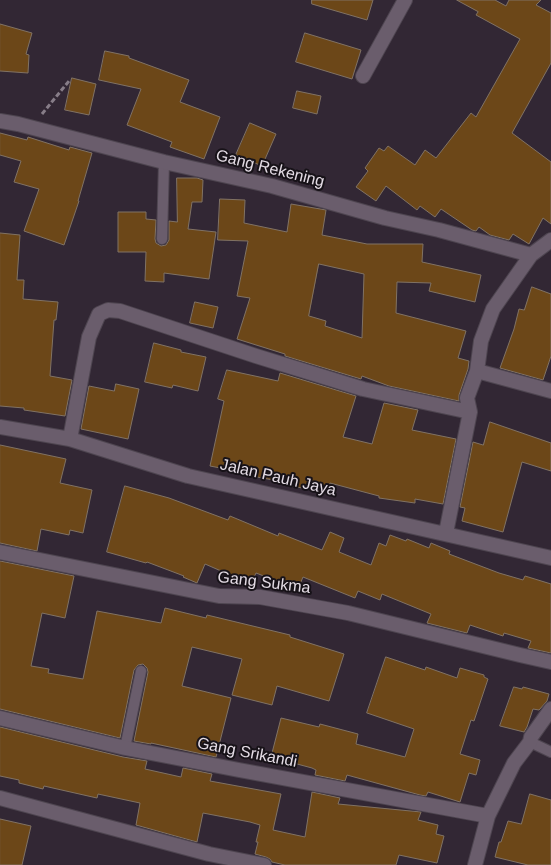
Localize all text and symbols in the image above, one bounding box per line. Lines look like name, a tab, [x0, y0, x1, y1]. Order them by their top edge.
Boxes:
street label: Gang Rekening	[214, 146, 326, 192]
street label: Jalan Pauh Jaya	[218, 455, 338, 501]
street label: Gang Sukma	[216, 568, 312, 598]
street label: Gang Srikandi	[195, 734, 299, 772]

